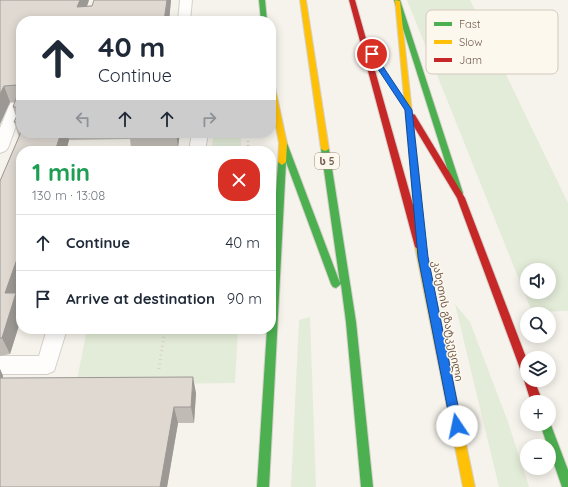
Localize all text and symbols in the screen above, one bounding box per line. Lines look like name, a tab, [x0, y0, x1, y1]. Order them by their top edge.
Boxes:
legend	[426, 10, 558, 74]
text: Fast	[459, 17, 481, 31]
text: 40 m	[98, 29, 165, 64]
icon: ahead	[32, 32, 84, 84]
text: Slow	[459, 35, 483, 49]
pin	[355, 37, 389, 71]
icon: arrive	[361, 43, 383, 65]
text: Jam	[459, 53, 482, 67]
text: Continue	[98, 64, 172, 87]
icon: left	[72, 108, 94, 130]
icon: ahead	[114, 108, 136, 130]
icon: ahead	[156, 108, 178, 130]
icon: right	[198, 108, 220, 130]
road number: ს 5	[315, 153, 339, 169]
text: 1 min	[32, 157, 90, 187]
button: close	[218, 159, 260, 201]
text: 130 m · 13:08	[32, 187, 105, 203]
icon: ahead	[32, 232, 54, 254]
text: Continue	[66, 233, 130, 252]
text: 40 m	[225, 233, 260, 252]
street label: კახეთის გზატკეცილი	[429, 259, 467, 383]
map controls	[520, 263, 556, 475]
button: sound	[520, 263, 556, 299]
icon: arrive	[32, 288, 54, 310]
text: Arrive at destination	[66, 289, 215, 308]
text: 90 m	[227, 289, 262, 308]
button: search	[520, 307, 556, 343]
button: layers	[520, 351, 556, 387]
button: +	[520, 395, 556, 431]
position arrow	[436, 405, 478, 447]
button: −	[520, 439, 556, 475]

